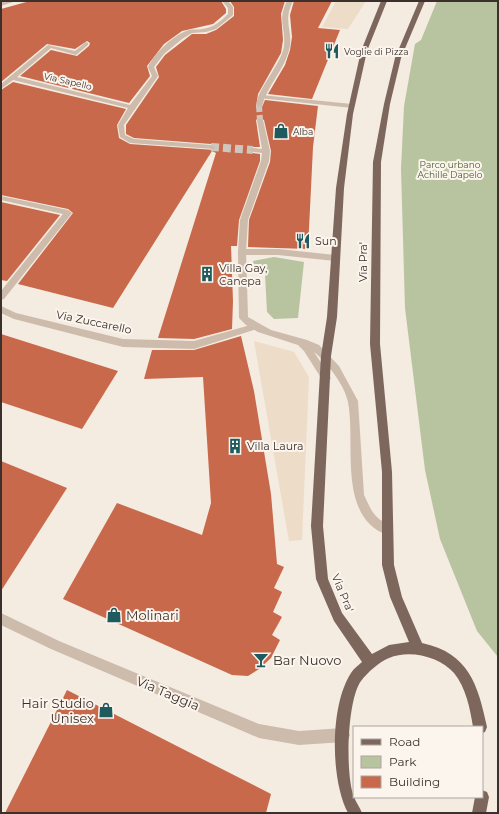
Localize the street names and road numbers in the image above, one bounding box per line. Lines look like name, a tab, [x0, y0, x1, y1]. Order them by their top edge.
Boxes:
street label: Via Sapello	[43, 70, 93, 92]
street label: Via Pra'	[356, 242, 370, 282]
street label: Via Zuccarello	[55, 307, 133, 337]
street label: Via Pra'	[329, 572, 357, 614]
street label: Via Taggia	[134, 673, 202, 713]

